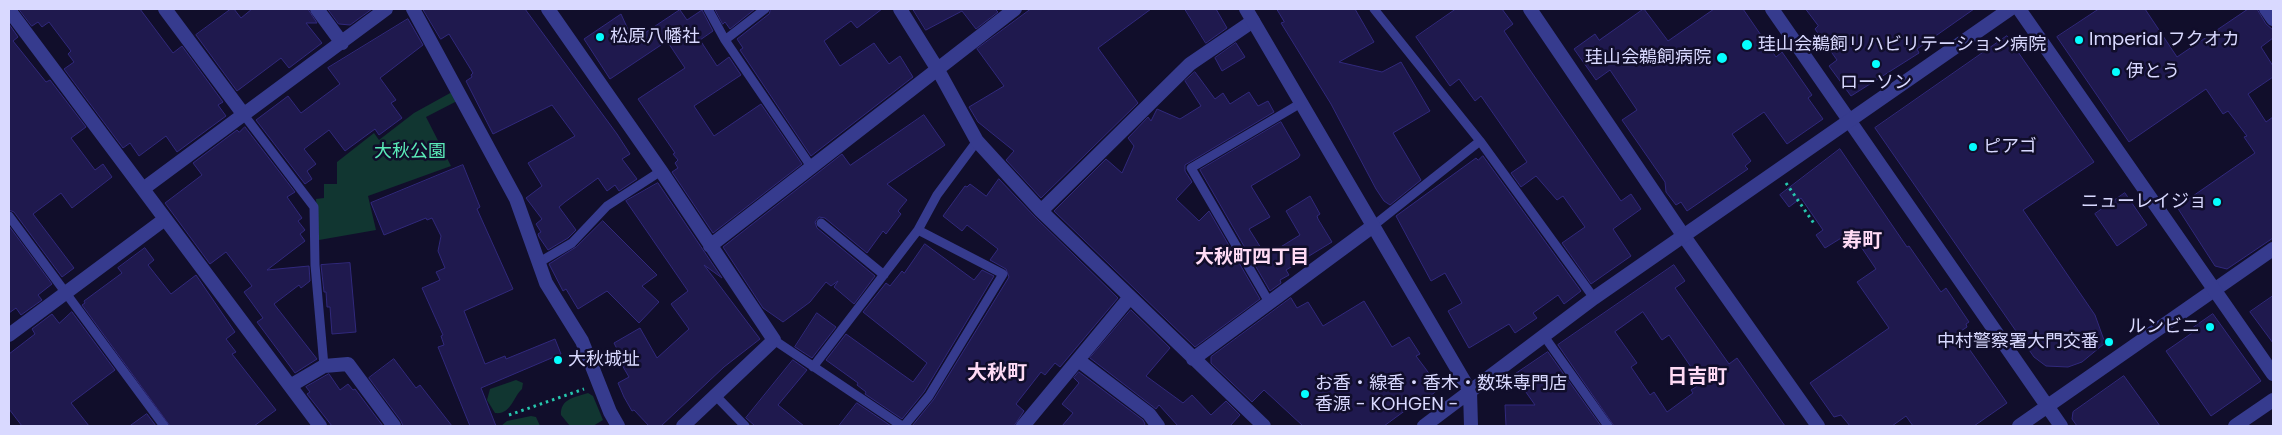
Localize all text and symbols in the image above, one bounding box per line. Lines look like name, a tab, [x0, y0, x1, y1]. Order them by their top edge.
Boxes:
place label: 松原八幡社	[610, 26, 700, 48]
place label: Imperial フクオカ	[2089, 29, 2240, 51]
marker: 松原八幡社	[594, 31, 606, 43]
place label: 珪山会鵜飼リハビリテーション病院	[1758, 34, 2046, 56]
marker: Imperial フクオカ	[2073, 34, 2085, 46]
marker: 珪山会鵜飼リハビリテーション病院	[1740, 38, 1754, 52]
place label: 珪山会鵜飼病院	[1585, 47, 1711, 69]
marker: 珪山会鵜飼病院	[1715, 51, 1729, 65]
marker: ローソン	[1870, 58, 1882, 70]
place label: 伊とう	[2126, 61, 2180, 83]
marker: 伊とう	[2110, 66, 2122, 78]
place label: ローソン	[1840, 72, 1912, 94]
place label: ピアゴ	[1983, 136, 2037, 158]
park label: 大秋公園	[374, 141, 446, 163]
marker: ピアゴ	[1967, 141, 1979, 153]
place label: ニューレイジョ	[2081, 191, 2207, 213]
marker: ニューレイジョ	[2211, 196, 2223, 208]
district label: 寿町	[1842, 230, 1882, 254]
district label: 大秋町四丁目	[1195, 247, 1309, 269]
place label: ルンビニ	[2128, 316, 2200, 338]
marker: ルンビニ	[2204, 321, 2216, 333]
place label: 中村警察署大門交番	[1937, 331, 2099, 353]
marker: 中村警察署大門交番	[2103, 336, 2115, 348]
place label: 大秋城址	[568, 349, 640, 371]
marker: 大秋城址	[552, 354, 564, 366]
district label: 大秋町	[967, 362, 1027, 386]
district label: 日吉町	[1667, 366, 1727, 390]
place label: お香・線香・香木・数珠専門店 香源 - KOHGEN -	[1315, 373, 1567, 416]
marker: お香・線香・香木・数珠専門店 香源 - KOHGEN -	[1299, 388, 1311, 400]

